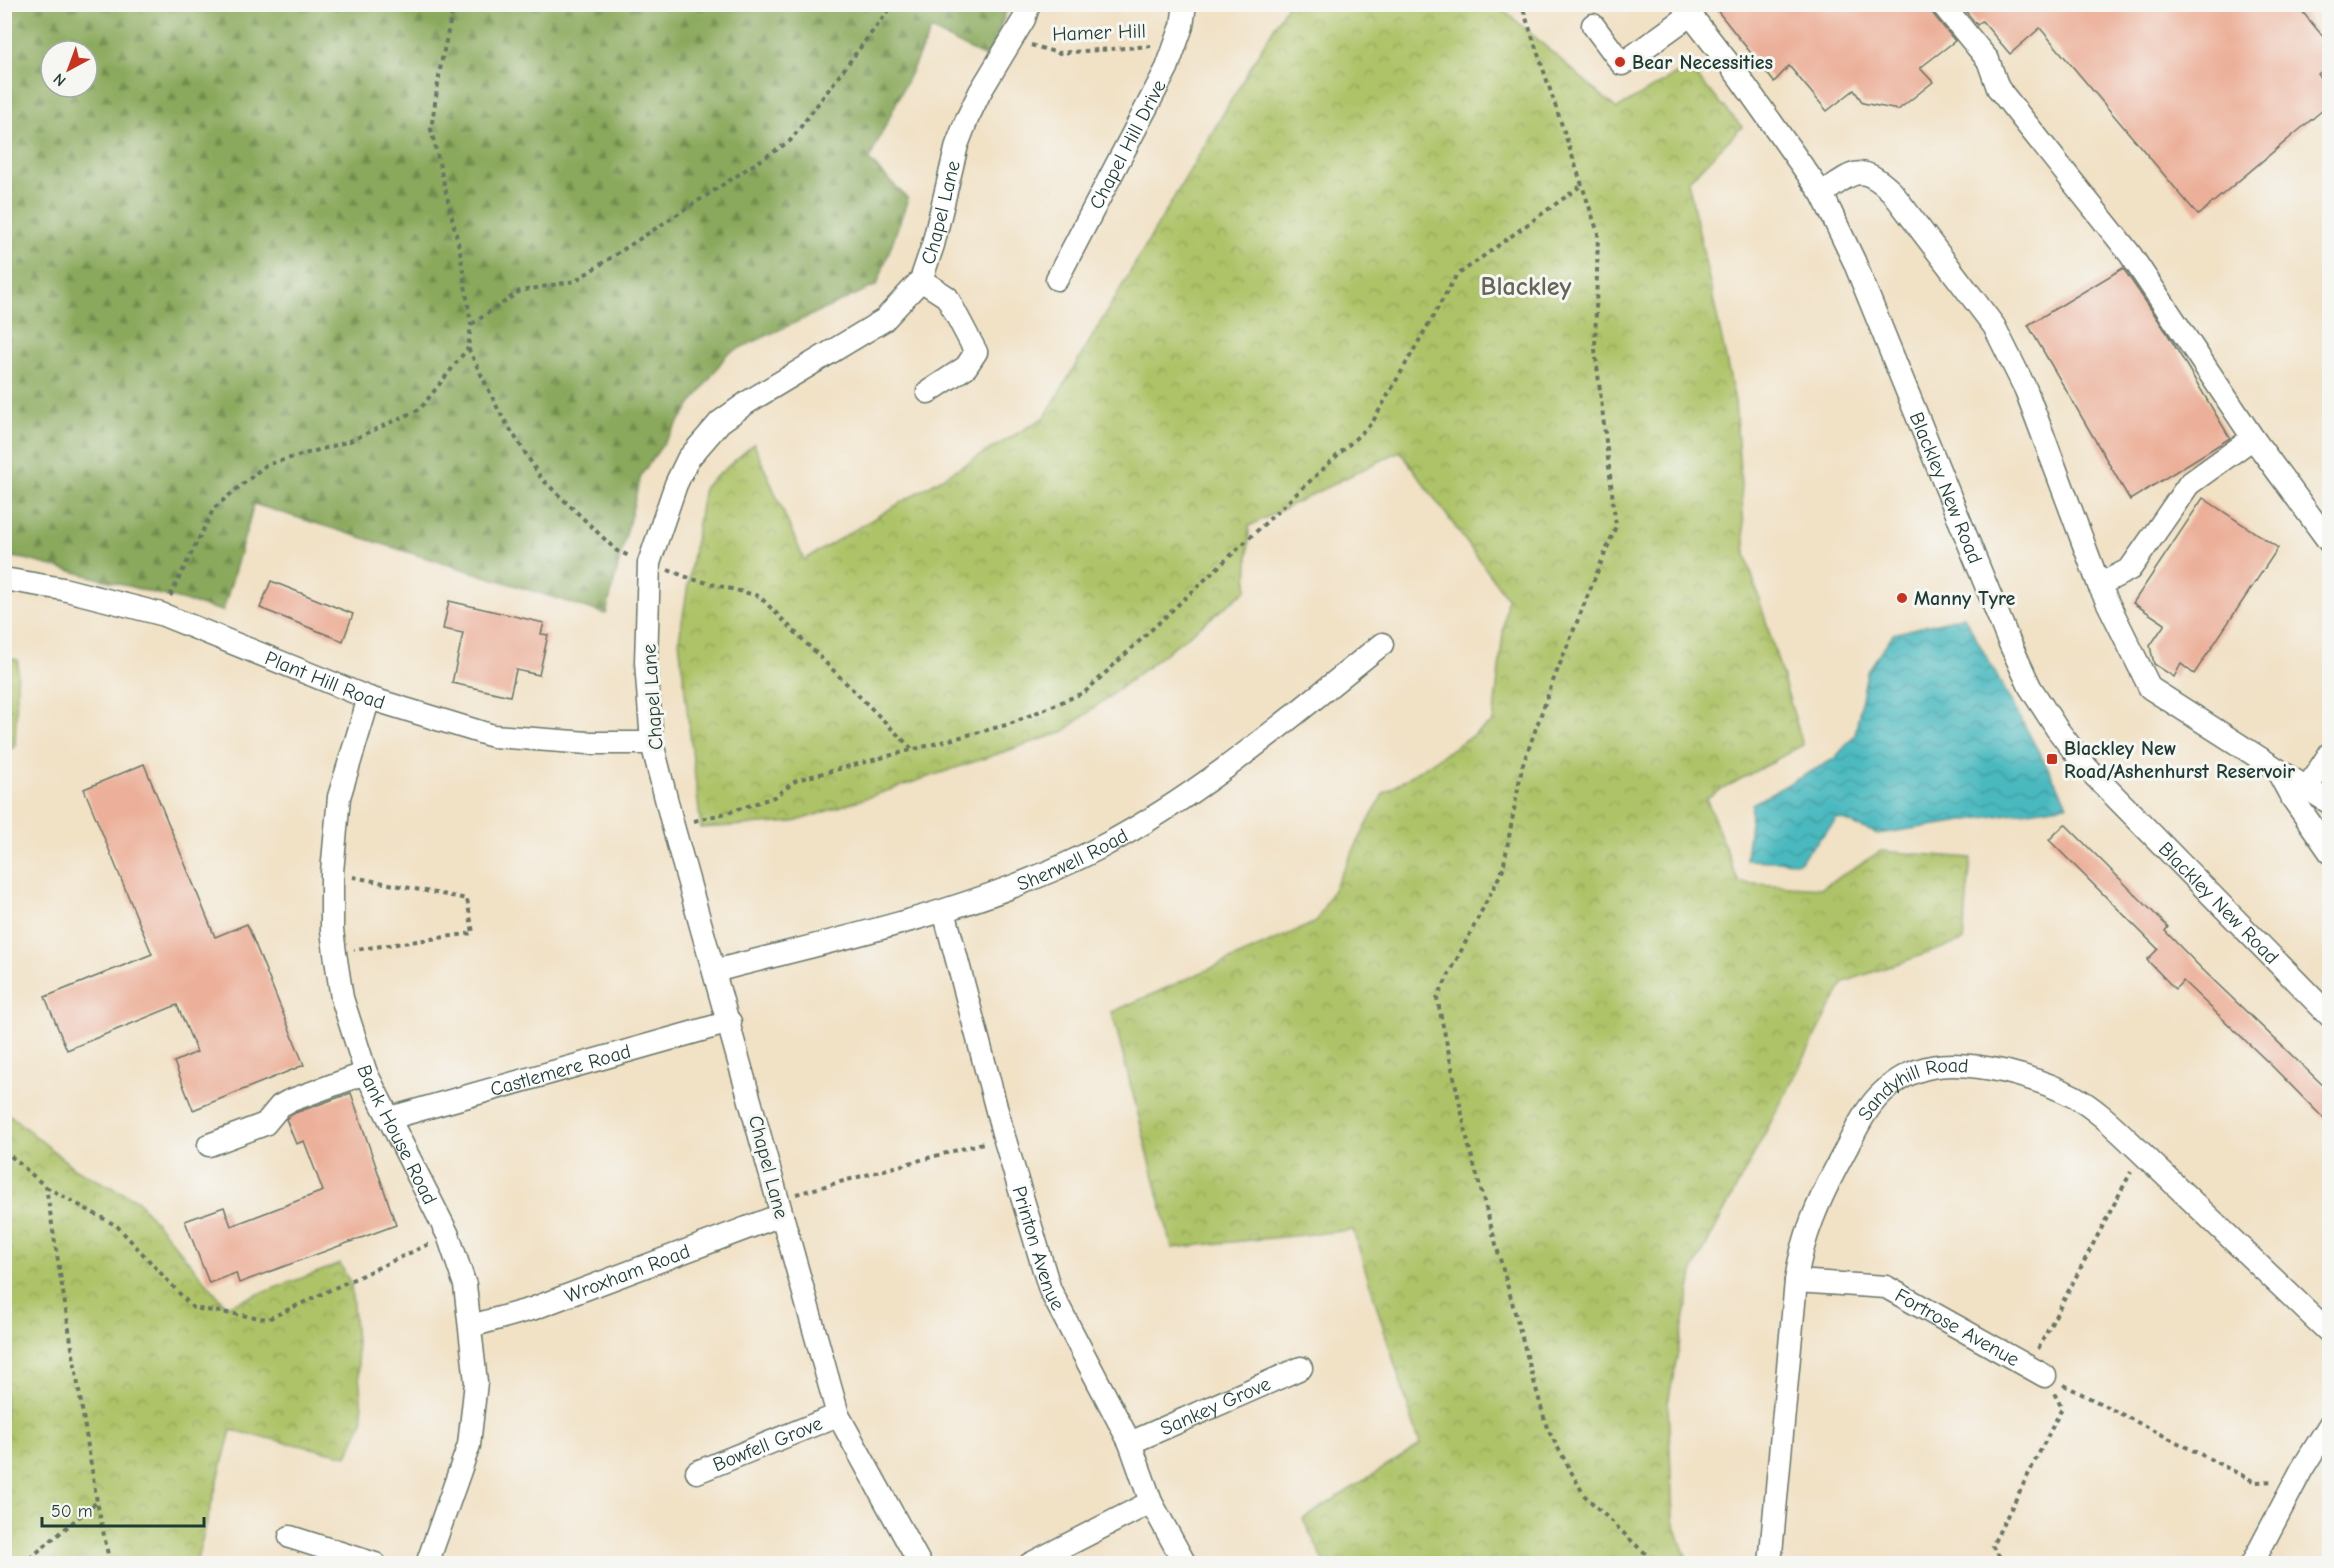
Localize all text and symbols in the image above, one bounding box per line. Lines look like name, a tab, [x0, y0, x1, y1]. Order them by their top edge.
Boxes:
street label: Hamer Hill	[1052, 19, 1146, 46]
north arrow	[39, 39, 99, 99]
place label: Bear Necessities	[1632, 51, 1773, 74]
marker: Bear Necessities	[1613, 55, 1627, 69]
text: N	[50, 69, 70, 90]
street label: Chapel Hill Drive	[1085, 76, 1171, 213]
street label: Chapel Lane	[916, 158, 965, 267]
district label: Blackley	[1481, 272, 1572, 302]
street label: Blackley New Road	[1905, 409, 1987, 567]
place label: Manny Tyre	[1914, 587, 2015, 610]
marker: Manny Tyre	[1895, 591, 1909, 605]
street label: Chapel Lane	[637, 643, 668, 751]
street label: Plant Hill Road	[262, 646, 388, 714]
place label: Blackley New Road/Ashenhurst Reservoir	[2064, 737, 2295, 783]
marker: Blackley New Road/Ashenhurst Reservoir	[2045, 752, 2059, 766]
street label: Sherwell Road	[1014, 824, 1132, 896]
street label: Blackley New Road	[2154, 837, 2283, 969]
street label: Castlemere Road	[487, 1040, 633, 1101]
street label: Sandyhill Road	[1853, 1054, 1969, 1125]
street label: Bank House Road	[352, 1062, 442, 1208]
street label: Chapel Lane	[744, 1113, 793, 1221]
street label: Printon Avenue	[1007, 1183, 1069, 1314]
street label: Wroxham Road	[561, 1239, 693, 1308]
street label: Fortrose Avenue	[1891, 1283, 2023, 1371]
street label: Sankey Grove	[1157, 1372, 1274, 1440]
street label: Bowfell Grove	[710, 1412, 826, 1476]
scale bar	[42, 1490, 204, 1528]
text: 50 m	[51, 1501, 93, 1522]

